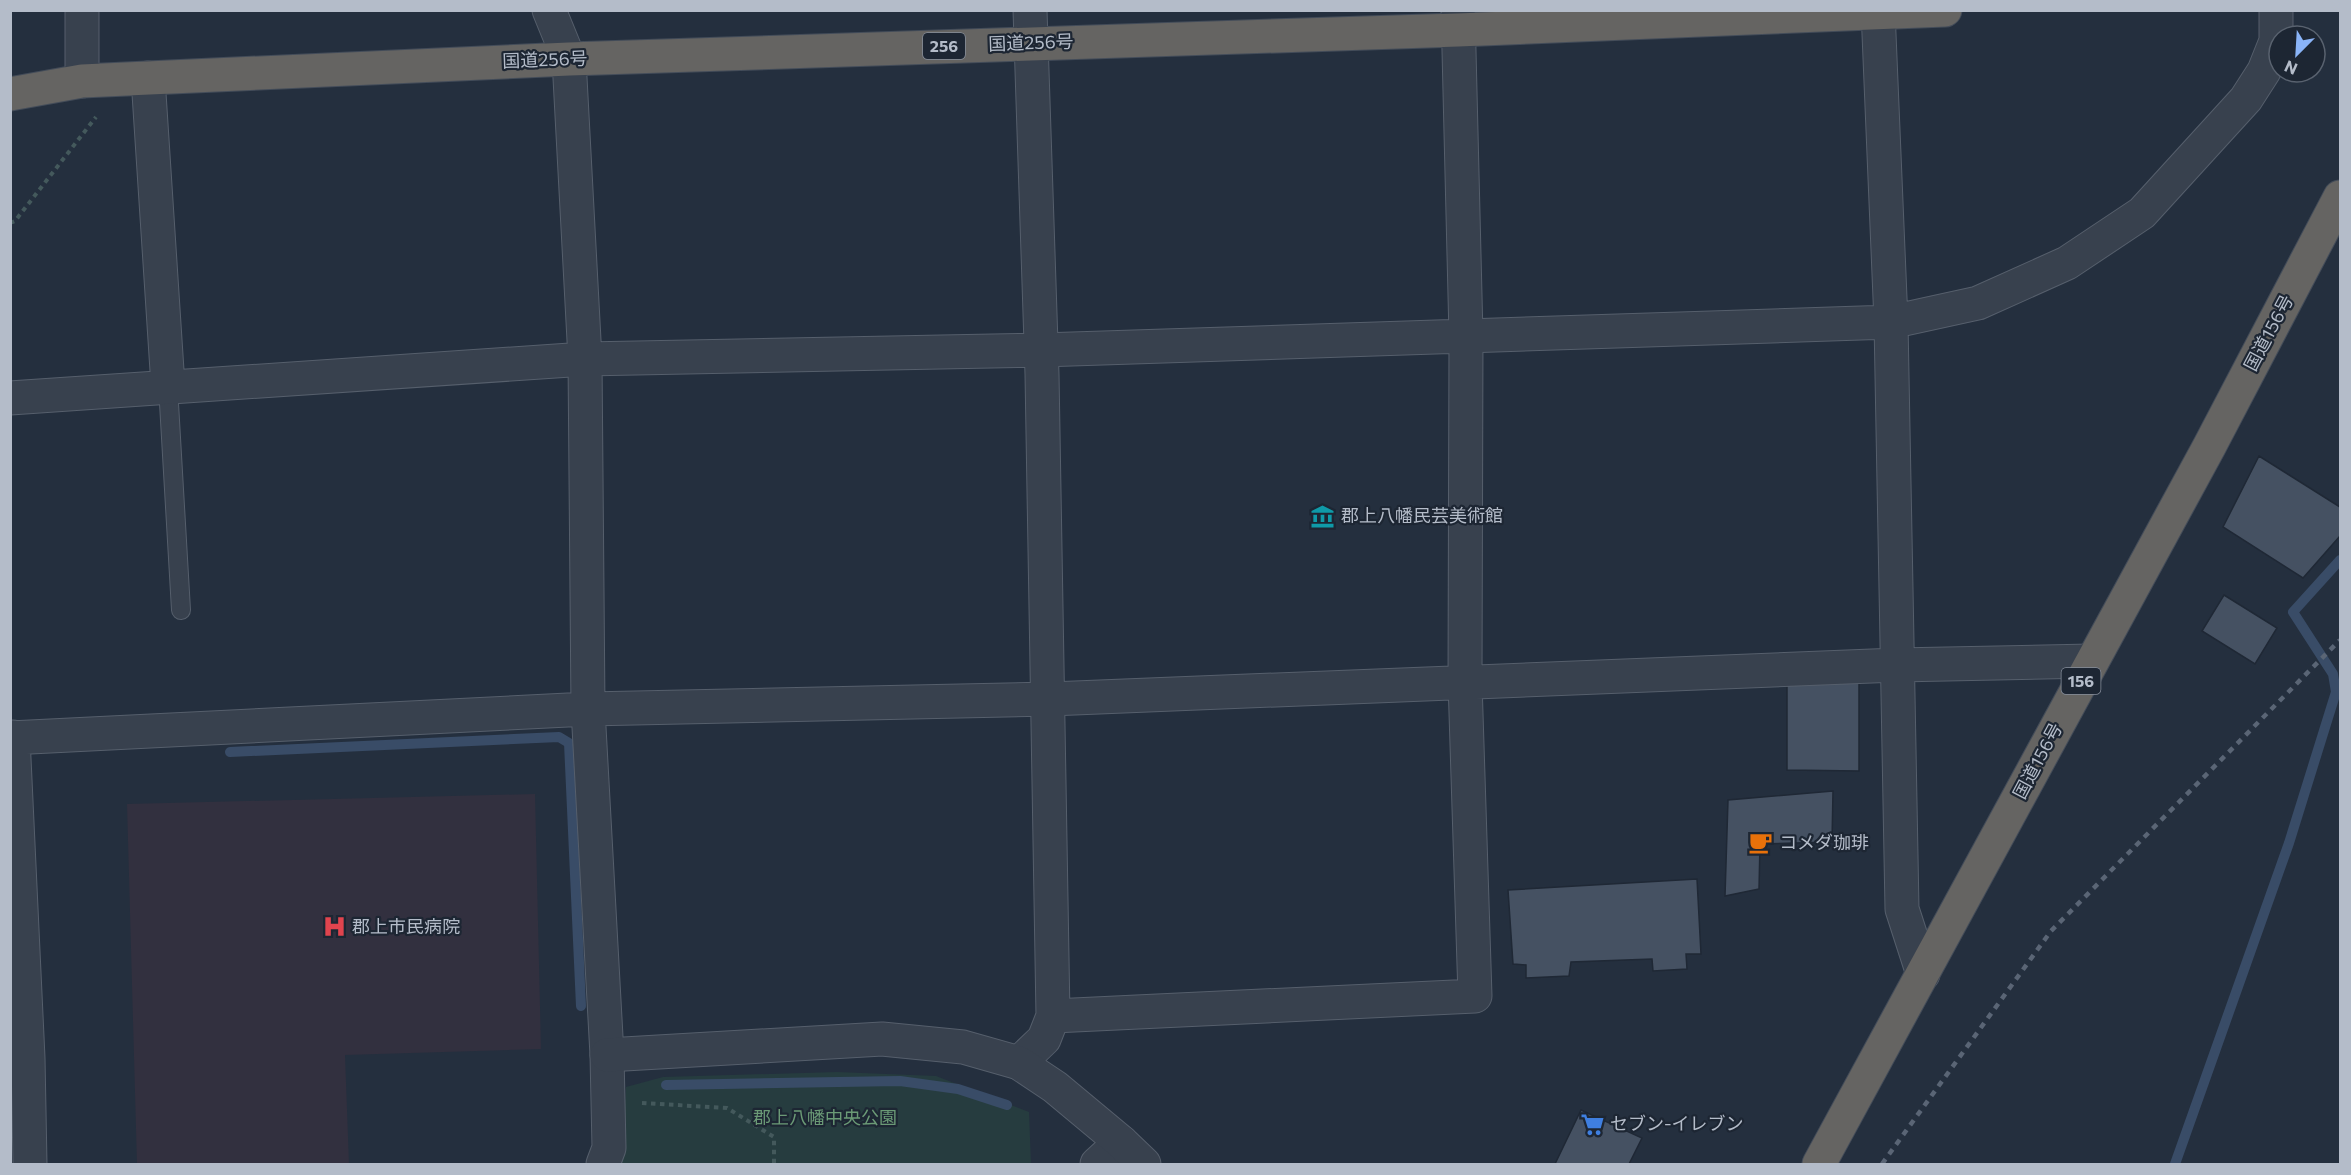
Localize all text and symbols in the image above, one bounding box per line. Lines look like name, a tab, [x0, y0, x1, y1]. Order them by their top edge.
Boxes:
north arrow	[2267, 24, 2327, 84]
street label: 国道256号	[988, 30, 1074, 54]
road number: 256	[923, 33, 965, 59]
street label: 国道256号	[502, 47, 588, 71]
text: N	[2281, 57, 2300, 79]
street label: 国道156号	[2239, 291, 2297, 374]
museum icon: 郡上八幡民芸美術館	[1310, 503, 1336, 529]
place label: 郡上八幡民芸美術館	[1341, 504, 1503, 526]
road number: 156	[2062, 668, 2100, 694]
street label: 国道156号	[2008, 719, 2066, 802]
cafe icon: コメダ珈琲	[1748, 830, 1774, 856]
place label: コメダ珈琲	[1779, 831, 1869, 853]
hospital icon: 郡上市民病院	[321, 914, 347, 940]
place label: 郡上市民病院	[352, 915, 460, 937]
park label: 郡上八幡中央公園	[753, 1106, 897, 1128]
supermarket icon: セブン-イレブン	[1579, 1111, 1605, 1137]
place label: セブン-イレブン	[1610, 1112, 1744, 1134]

